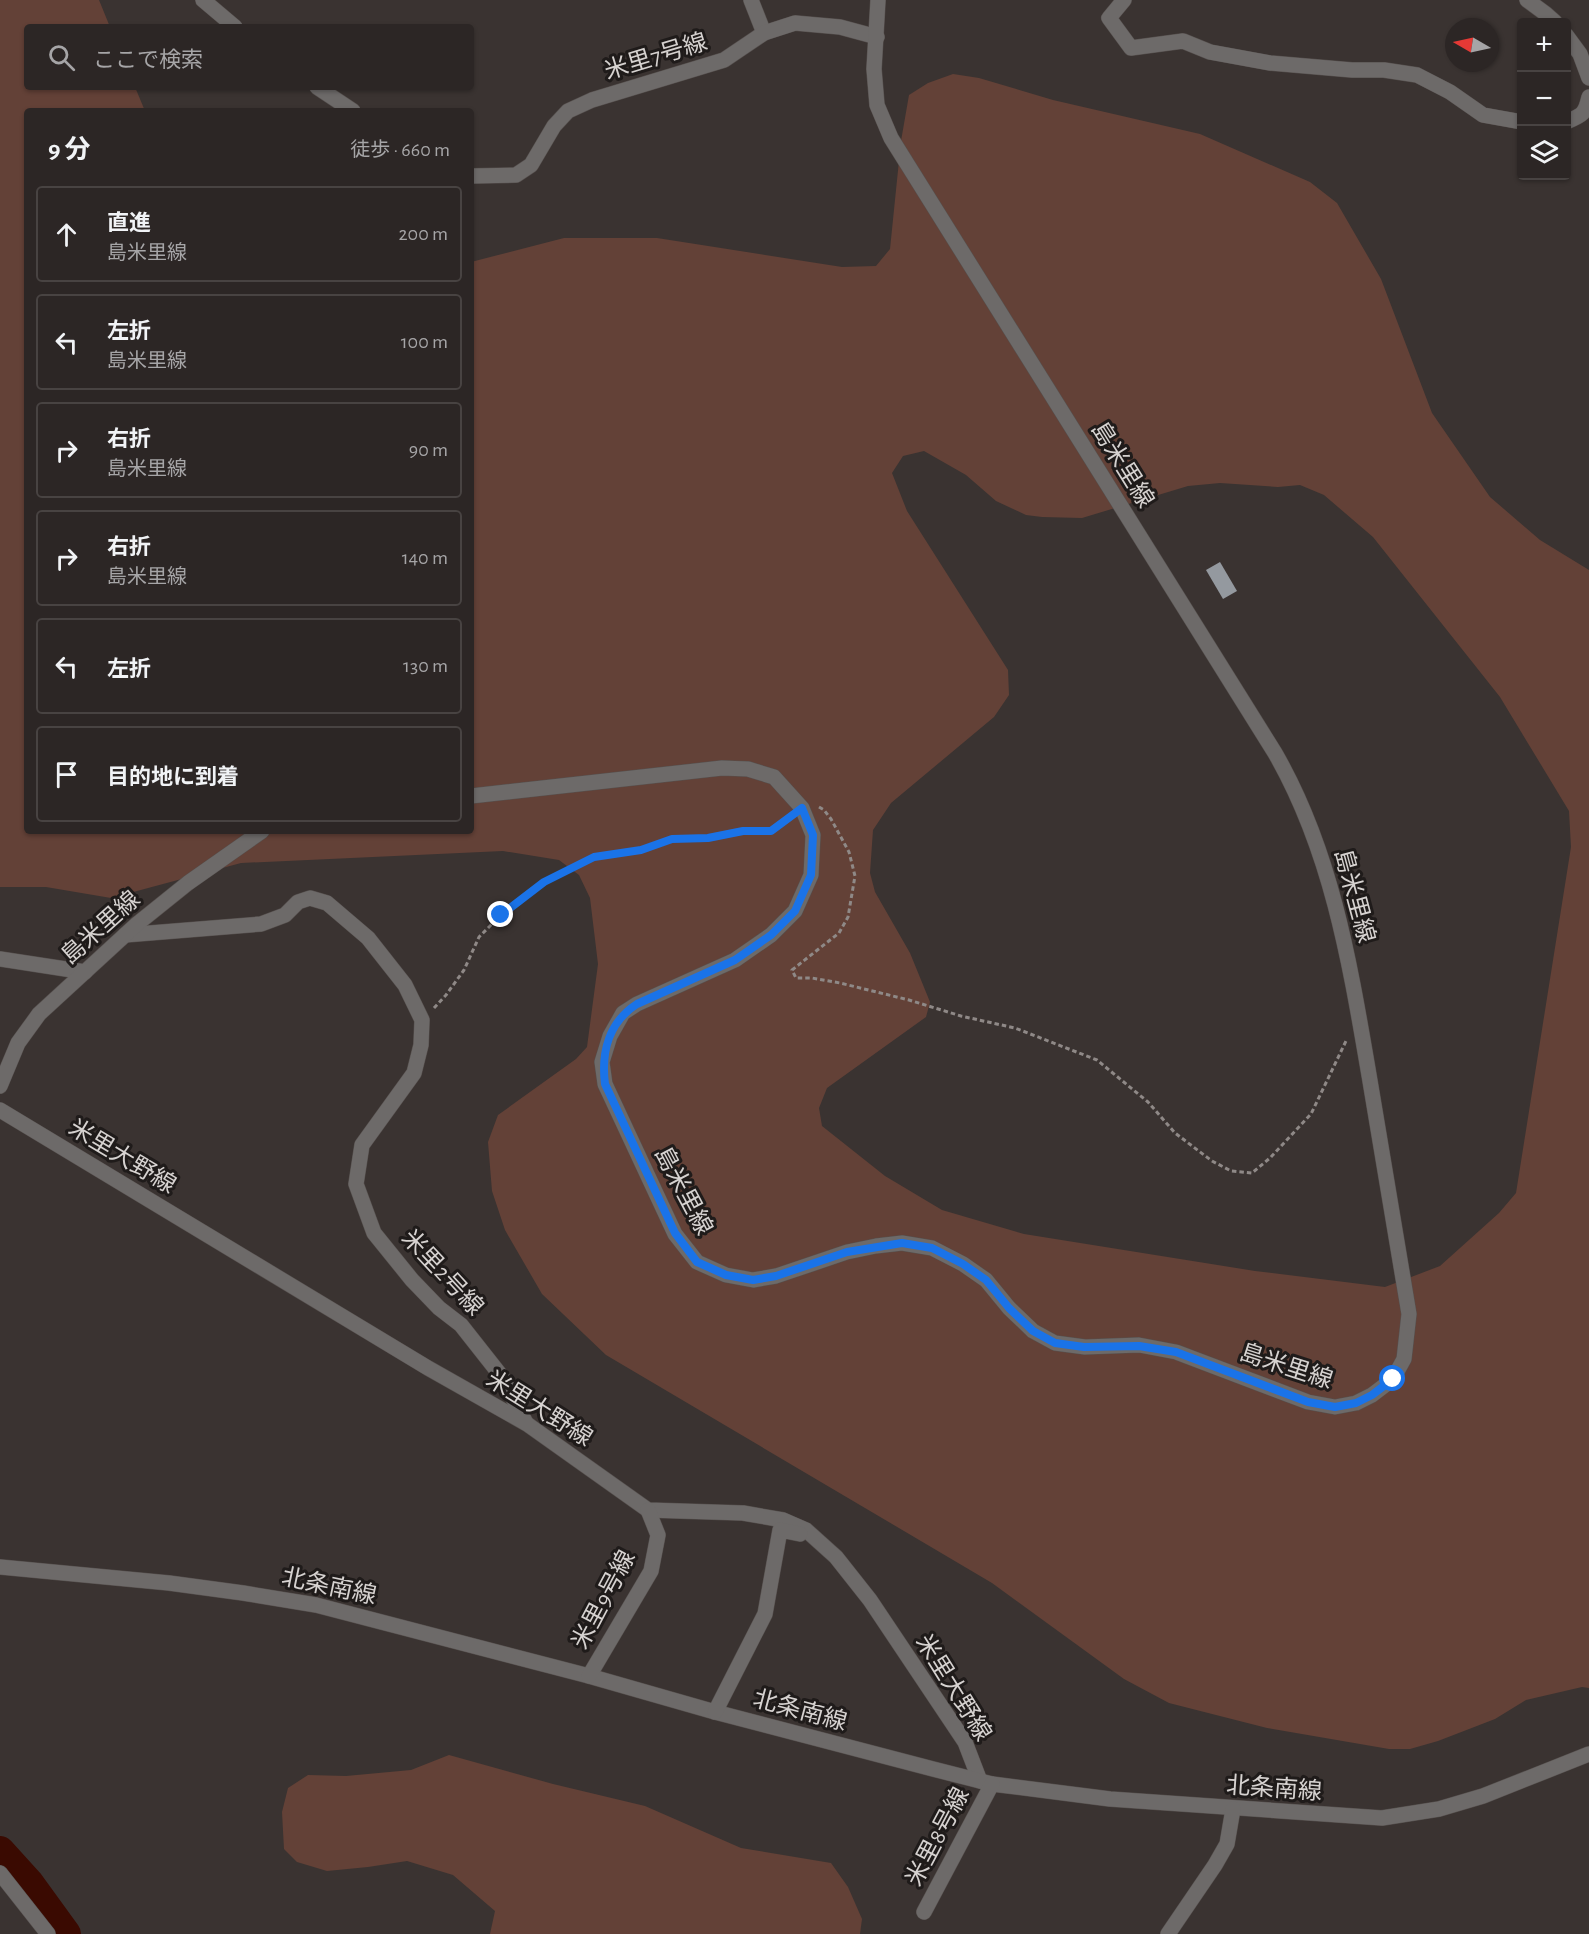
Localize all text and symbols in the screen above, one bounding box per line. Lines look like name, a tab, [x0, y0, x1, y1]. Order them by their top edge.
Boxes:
north arrow	[1445, 18, 1499, 72]
map controls	[1517, 18, 1571, 180]
button: +	[1517, 18, 1571, 72]
search box	[24, 24, 474, 90]
street label: 米里7号線	[601, 28, 710, 84]
icon: search	[45, 41, 78, 74]
text: ここで検索	[93, 49, 203, 71]
button: −	[1517, 72, 1571, 126]
button: layers	[1517, 126, 1571, 180]
text: 9 分	[48, 137, 90, 163]
text: 徒歩 · 660 m	[350, 140, 450, 160]
text: 直進	[107, 212, 151, 234]
icon: ahead	[50, 218, 83, 251]
text: 200 m	[398, 224, 448, 244]
text: 島米里線	[107, 243, 187, 263]
text: 左折	[107, 320, 151, 342]
icon: left	[50, 326, 83, 359]
text: 100 m	[401, 332, 448, 352]
text: 島米里線	[107, 351, 187, 371]
street label: 島米里線	[1086, 417, 1159, 512]
text: 右折	[107, 428, 151, 450]
icon: right	[50, 434, 83, 467]
text: 90 m	[409, 440, 448, 460]
text: 島米里線	[107, 459, 187, 479]
text: 右折	[107, 536, 151, 558]
icon: right	[50, 542, 83, 575]
text: 140 m	[402, 548, 448, 568]
text: 島米里線	[107, 567, 187, 587]
icon: left	[50, 650, 83, 683]
text: 130 m	[403, 656, 448, 676]
text: 左折	[107, 658, 151, 680]
icon: arrive	[50, 758, 83, 791]
text: 目的地に到着	[107, 766, 239, 788]
street label: 島米里線	[1330, 846, 1380, 945]
street label: 島米里線	[56, 885, 145, 969]
route end	[487, 901, 513, 927]
street label: 米里大野線	[64, 1114, 181, 1198]
street label: 島米里線	[650, 1142, 718, 1239]
street label: 米里2号線	[397, 1224, 489, 1320]
street label: 島米里線	[1237, 1339, 1336, 1393]
street label: 米里大野線	[482, 1365, 597, 1451]
route start	[1379, 1365, 1405, 1391]
street label: 米里9号線	[566, 1546, 640, 1653]
street label: 北条南線	[280, 1563, 379, 1609]
street label: 米里大野線	[911, 1630, 997, 1745]
street label: 北条南線	[751, 1685, 850, 1735]
street label: 北条南線	[1225, 1772, 1323, 1804]
street label: 米里8号線	[900, 1783, 974, 1890]

